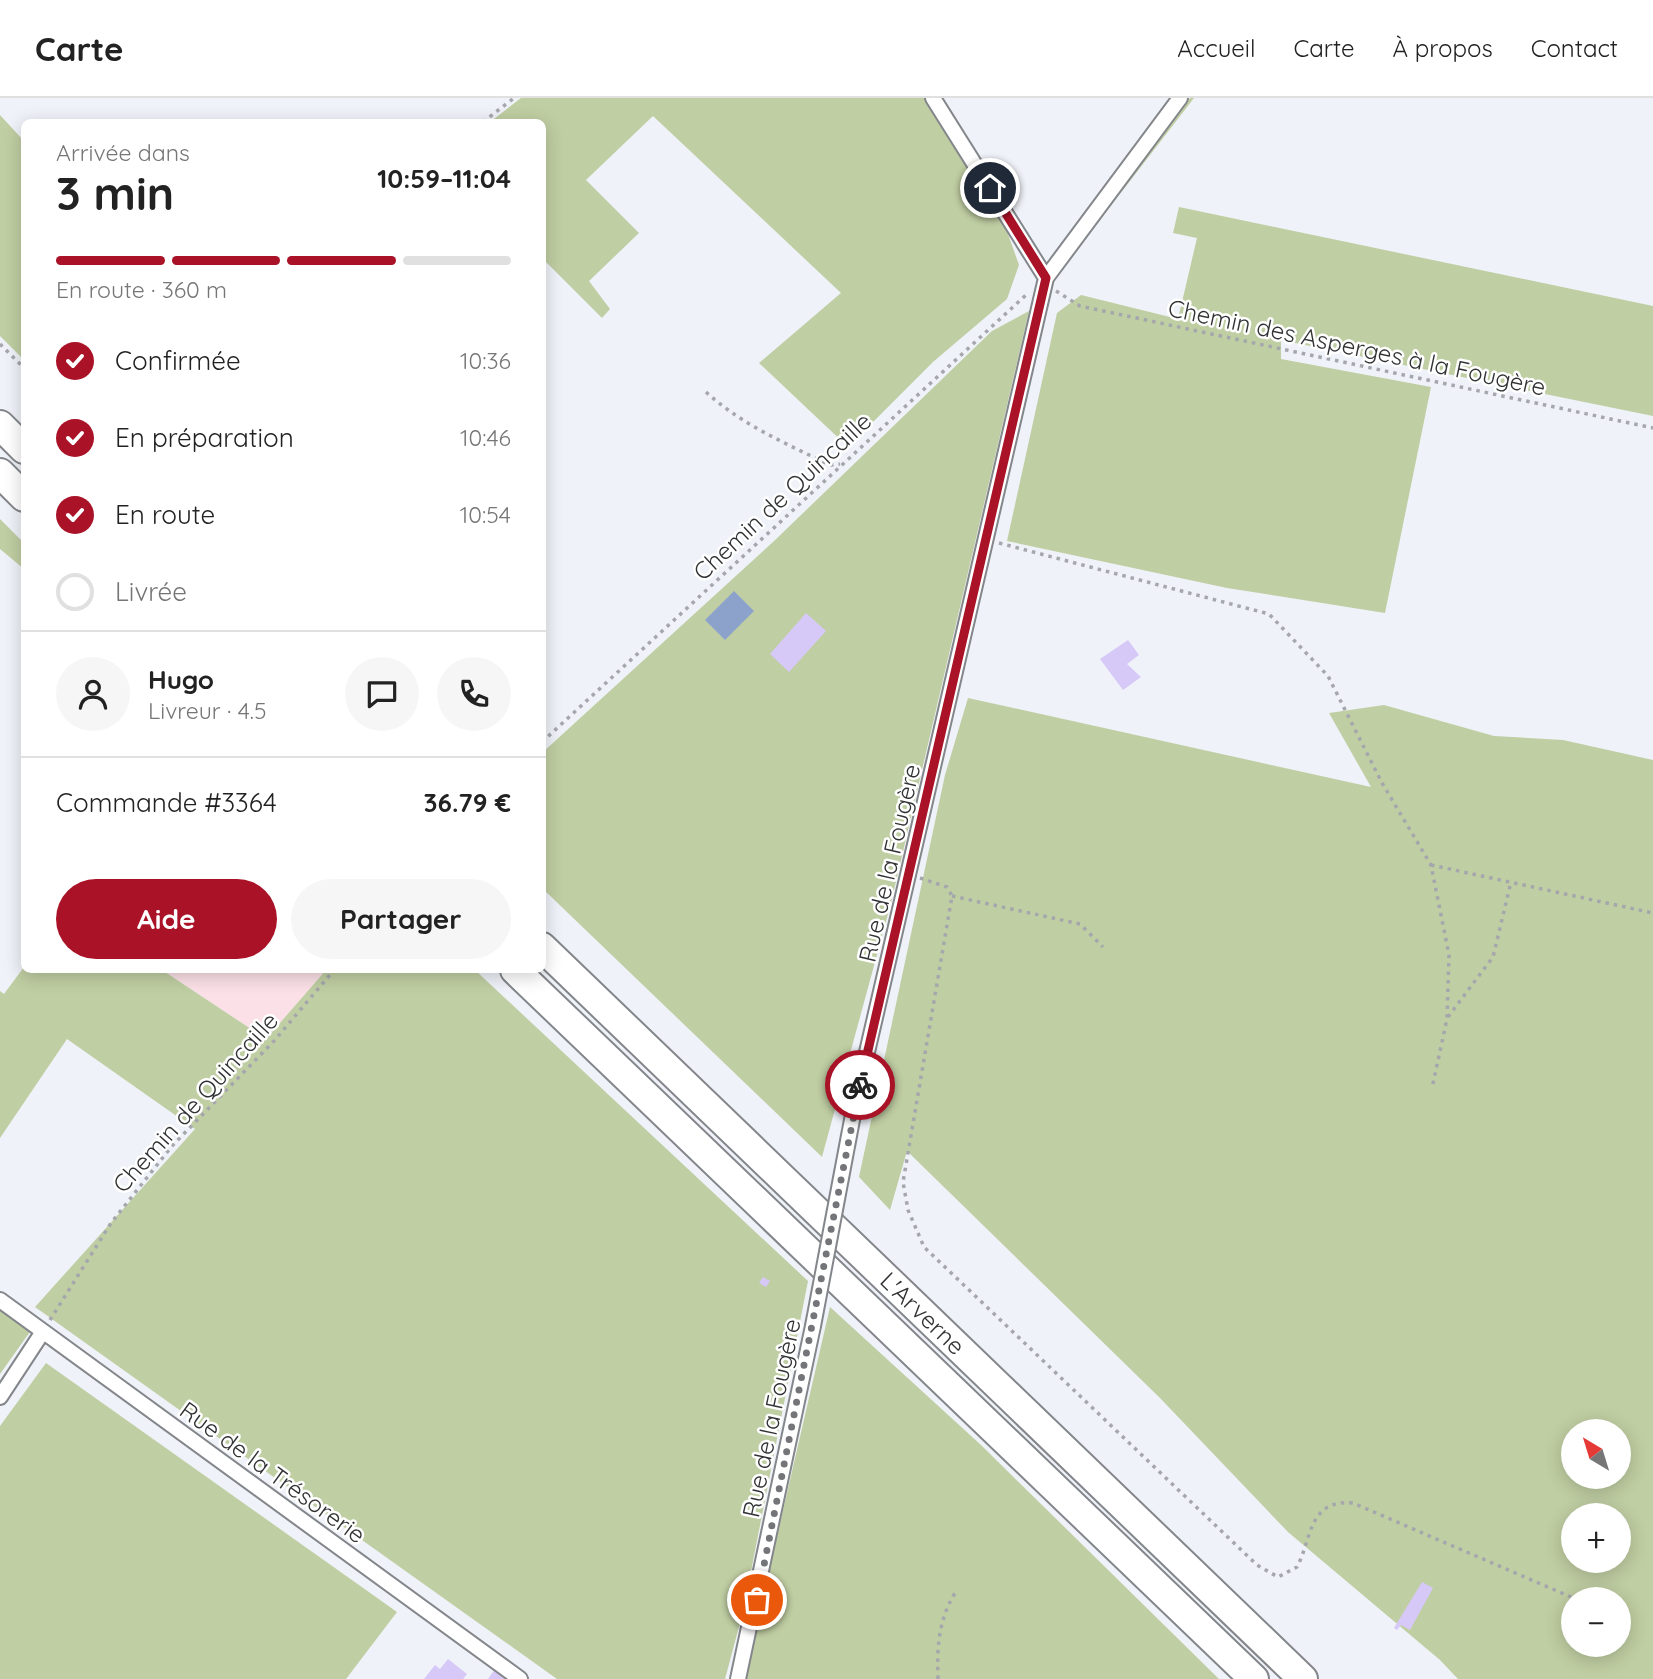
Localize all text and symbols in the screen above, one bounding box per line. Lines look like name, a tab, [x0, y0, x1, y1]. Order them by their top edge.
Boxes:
text: Carte	[35, 28, 124, 69]
text: Accueil	[1177, 33, 1256, 63]
text: Carte	[1294, 33, 1355, 63]
text: À propos	[1393, 33, 1493, 63]
text: Contact	[1531, 33, 1618, 63]
text: Arrivée dans	[56, 138, 190, 167]
pin	[960, 158, 1020, 218]
text: 10:59–11:04	[377, 162, 511, 195]
text: 3 min	[56, 164, 174, 222]
icon: home	[971, 169, 1009, 207]
text: En route · 360 m	[56, 275, 227, 304]
street label: Chemin des Asperges à la Fougère	[1166, 292, 1548, 402]
icon: check	[56, 342, 94, 380]
text: Confirmée	[115, 344, 241, 377]
text: 10:36	[460, 346, 511, 375]
street label: Chemin de Quincaille	[687, 406, 877, 586]
icon: check	[56, 419, 94, 457]
text: En préparation	[115, 421, 294, 454]
text: 10:46	[460, 423, 511, 452]
icon: check	[56, 496, 94, 534]
text: En route	[115, 498, 215, 531]
text: 10:54	[460, 500, 511, 529]
text: Livrée	[115, 575, 187, 608]
button: person	[56, 657, 130, 731]
button: chat	[345, 657, 419, 731]
button: phone	[437, 657, 511, 731]
text: Hugo	[148, 663, 214, 696]
text: Livreur · 4.5	[148, 696, 266, 725]
street label: Rue de la Fougère	[852, 761, 926, 965]
text: Commande #3364	[56, 786, 277, 819]
text: 36.79 €	[424, 786, 511, 819]
button: Aide	[56, 879, 277, 959]
button: Partager	[291, 879, 511, 959]
street label: Chemin de Quincaille	[106, 1005, 284, 1199]
courier	[825, 1050, 895, 1120]
icon: bike	[841, 1066, 879, 1104]
street label: L'Arverne	[874, 1265, 972, 1361]
street label: Rue de la Fougère	[735, 1316, 807, 1520]
street label: Rue de la Trésorerie	[174, 1395, 372, 1549]
north arrow	[1561, 1419, 1631, 1489]
map controls	[1561, 1419, 1631, 1657]
button: +	[1561, 1503, 1631, 1573]
pin	[727, 1570, 787, 1630]
icon: bag	[738, 1581, 776, 1619]
button: −	[1561, 1587, 1631, 1657]

